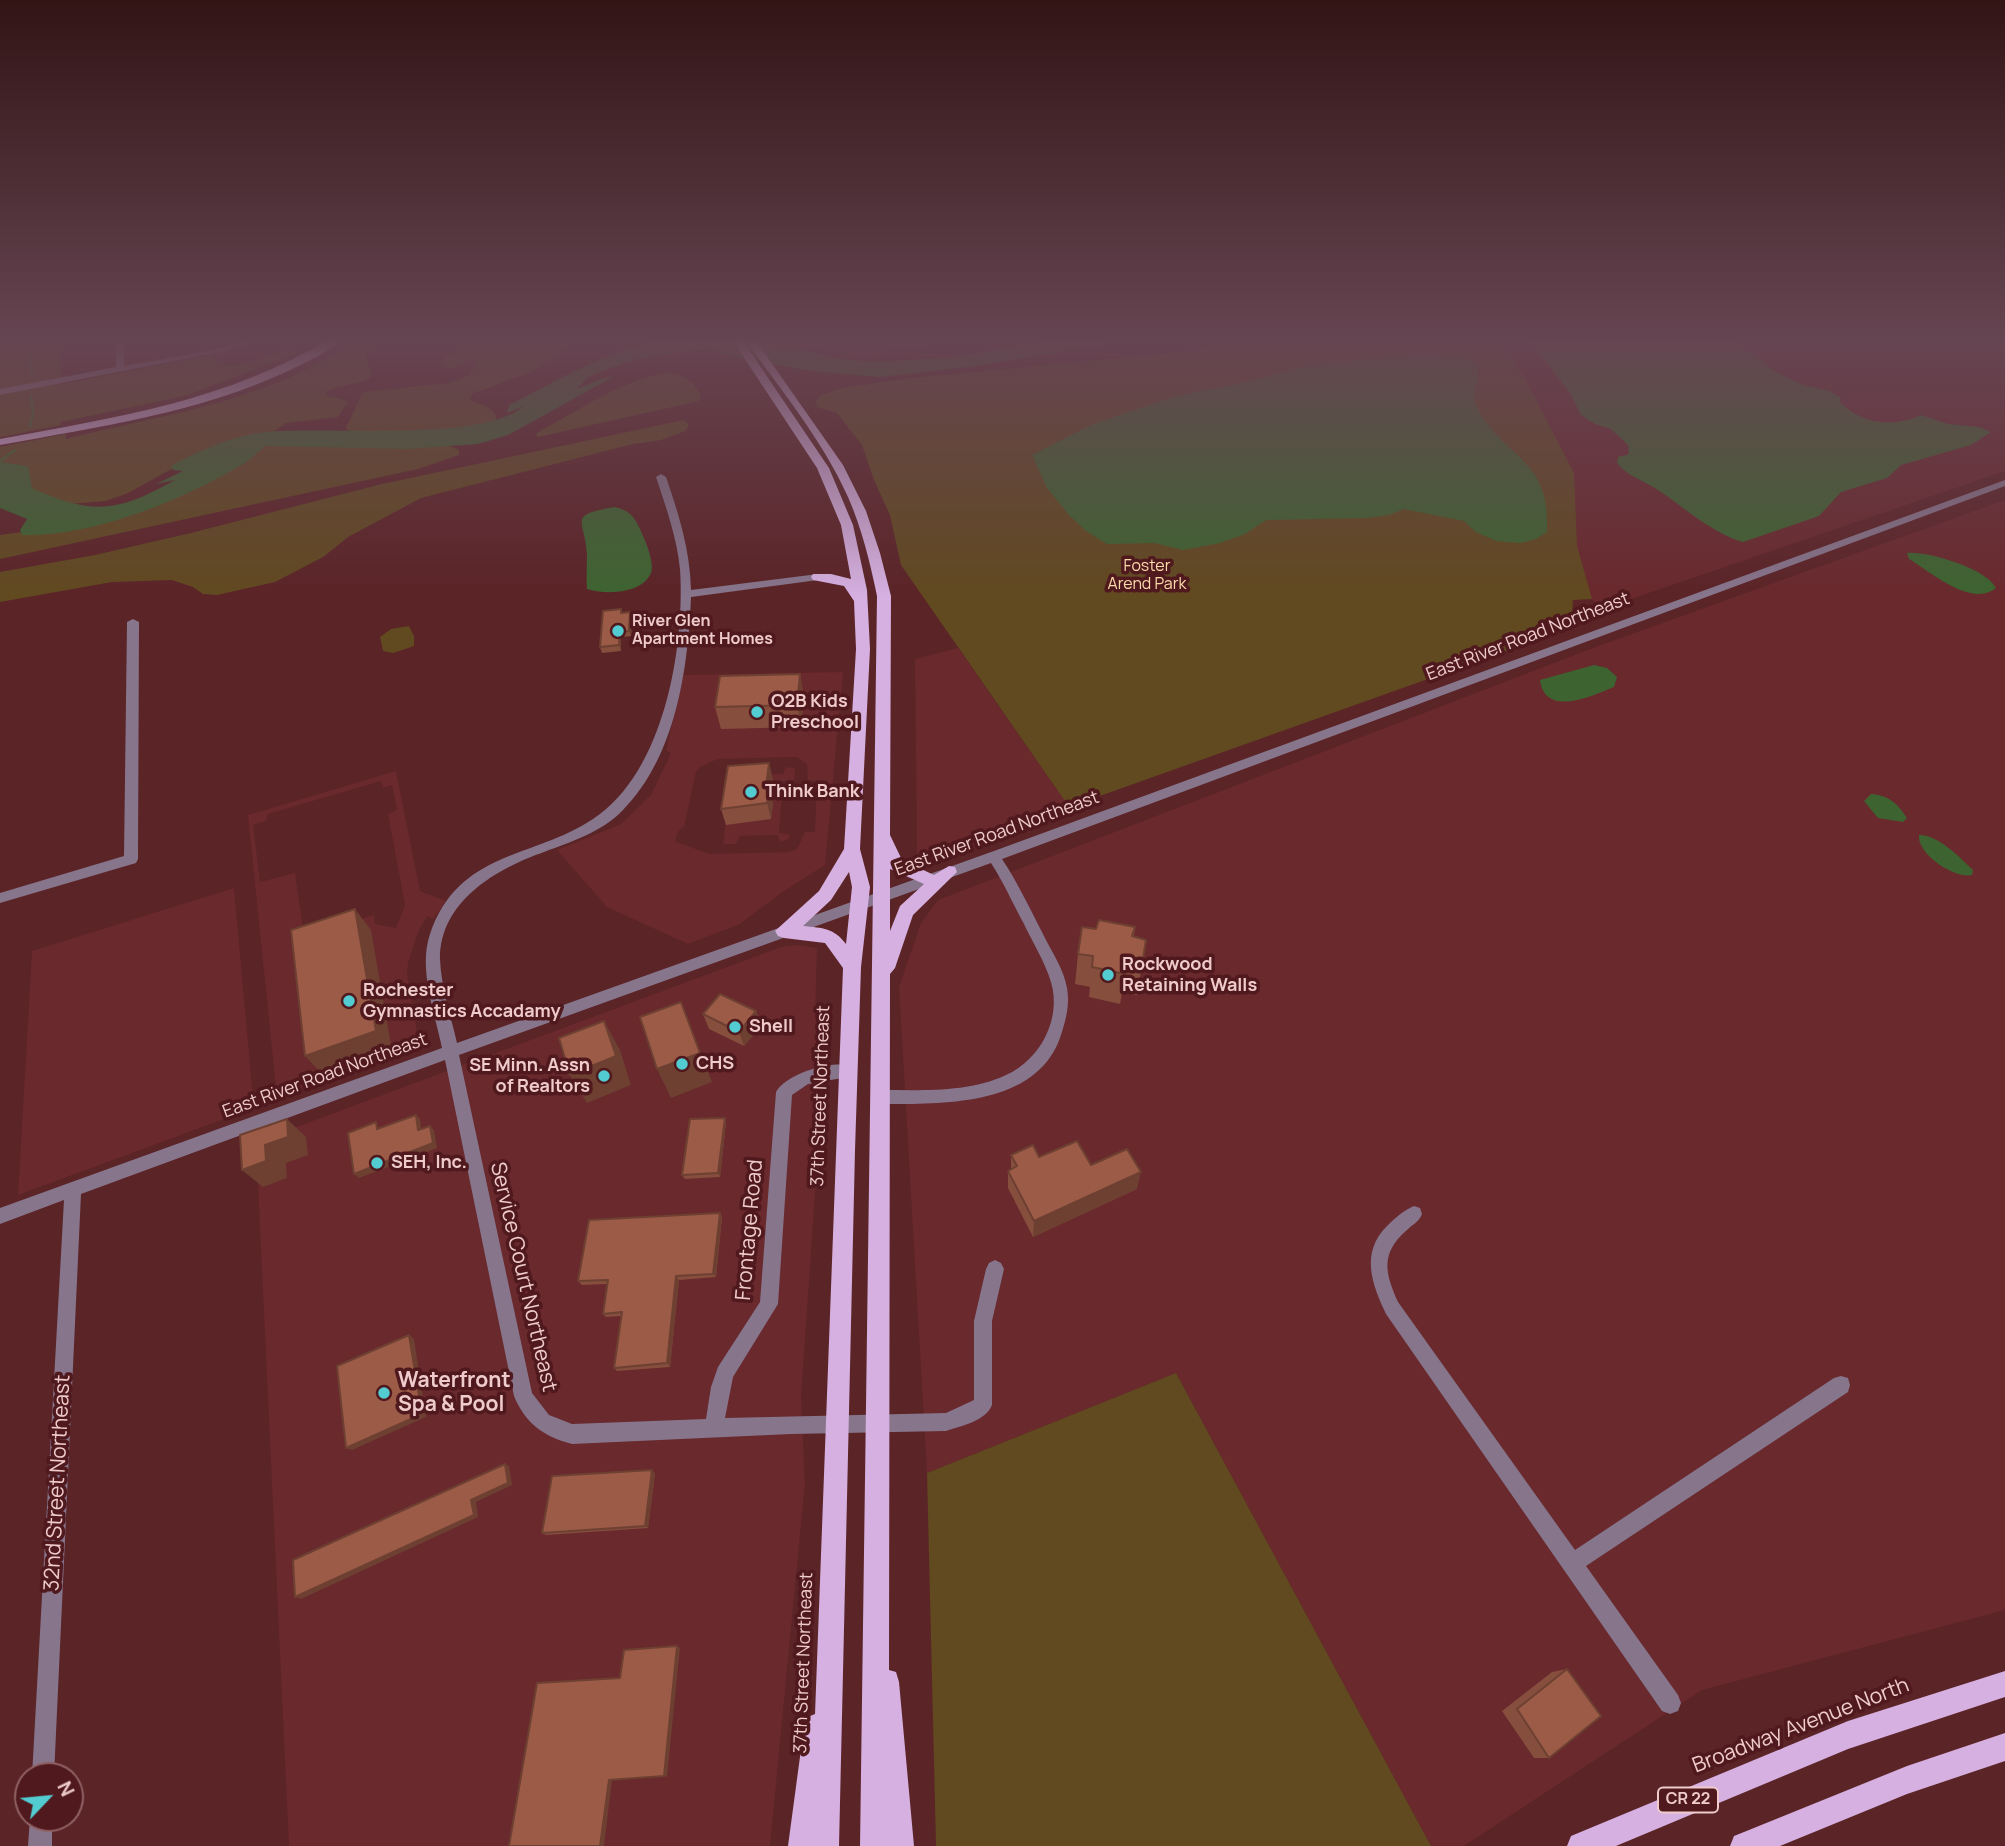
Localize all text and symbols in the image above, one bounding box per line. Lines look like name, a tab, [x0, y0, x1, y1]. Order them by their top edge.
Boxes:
park label: Foster Arend Park	[1108, 557, 1186, 595]
street label: East River Road Northeast	[1423, 588, 1633, 686]
place label: River Glen Apartment Homes	[632, 612, 773, 650]
marker: River Glen Apartment Homes	[610, 623, 626, 639]
place label: O2B Kids Preschool	[771, 691, 859, 734]
marker: O2B Kids Preschool	[749, 704, 765, 720]
place label: Think Bank	[765, 781, 859, 803]
marker: Think Bank	[743, 784, 759, 800]
street label: East River Road Northeast	[892, 787, 1102, 881]
place label: Rockwood Retaining Walls	[1122, 954, 1257, 996]
marker: Rockwood Retaining Walls	[1100, 967, 1116, 983]
place label: Rochester Gymnastics Accadamy	[363, 980, 560, 1023]
marker: Rochester Gymnastics Accadamy	[341, 993, 357, 1009]
street label: 37th Street Northeast	[807, 1005, 835, 1187]
place label: Shell	[749, 1016, 793, 1038]
marker: Shell	[727, 1019, 743, 1035]
street label: East River Road Northeast	[220, 1029, 430, 1123]
place label: CHS	[696, 1053, 734, 1075]
place label: SE Minn. Assn of Realtors	[469, 1055, 590, 1098]
marker: CHS	[674, 1056, 690, 1072]
marker: SE Minn. Assn of Realtors	[596, 1068, 612, 1084]
place label: SEH, Inc.	[391, 1152, 467, 1174]
marker: SEH, Inc.	[369, 1155, 385, 1171]
street label: Frontage Road	[731, 1158, 769, 1302]
street label: Service Court Northeast	[484, 1160, 562, 1394]
place label: Waterfront Spa & Pool	[398, 1368, 510, 1418]
street label: 32nd Street Northeast	[40, 1374, 76, 1592]
marker: Waterfront Spa & Pool	[376, 1385, 392, 1401]
street label: 37th Street Northeast	[790, 1572, 818, 1754]
street label: Broadway Avenue North	[1689, 1673, 1913, 1779]
north arrow	[14, 1762, 84, 1832]
text: N	[51, 1777, 81, 1801]
road number: CR 22	[1658, 1788, 1718, 1812]

